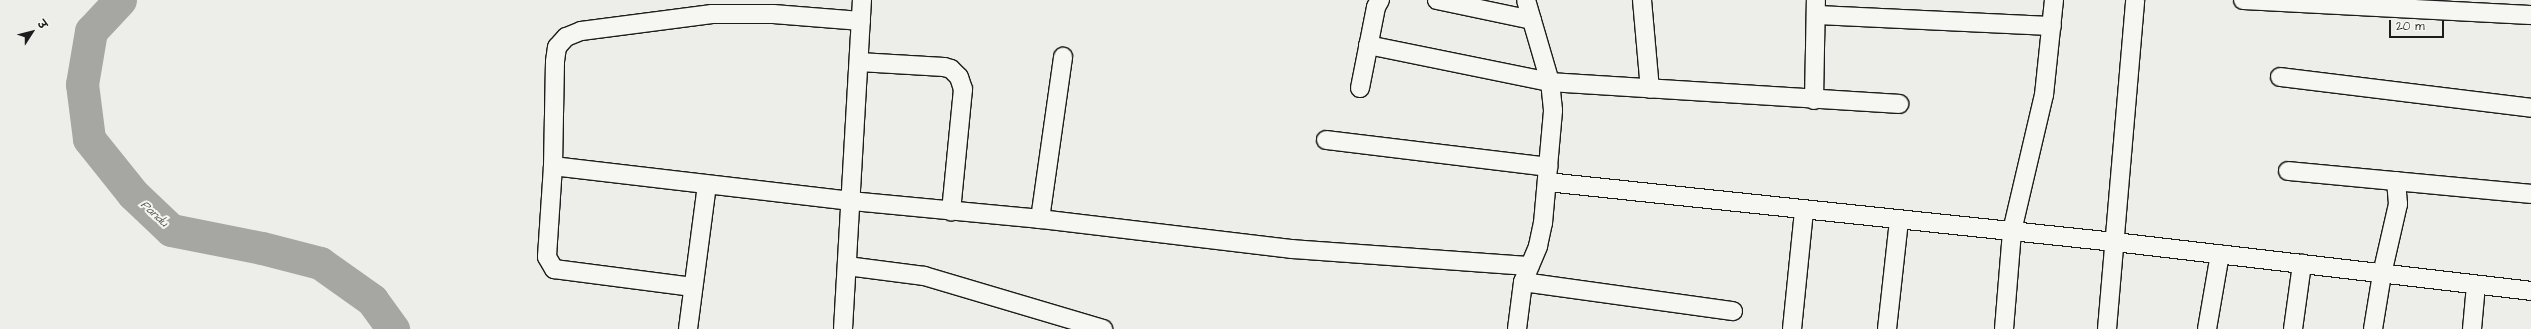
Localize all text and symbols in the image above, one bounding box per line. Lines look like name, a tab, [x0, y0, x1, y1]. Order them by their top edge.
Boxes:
north arrow	[12, 12, 52, 52]
scale bar	[2391, 12, 2446, 38]
text: उ	[34, 17, 50, 32]
text: 20 m	[2396, 18, 2425, 35]
water label: Pandu	[137, 198, 171, 230]

